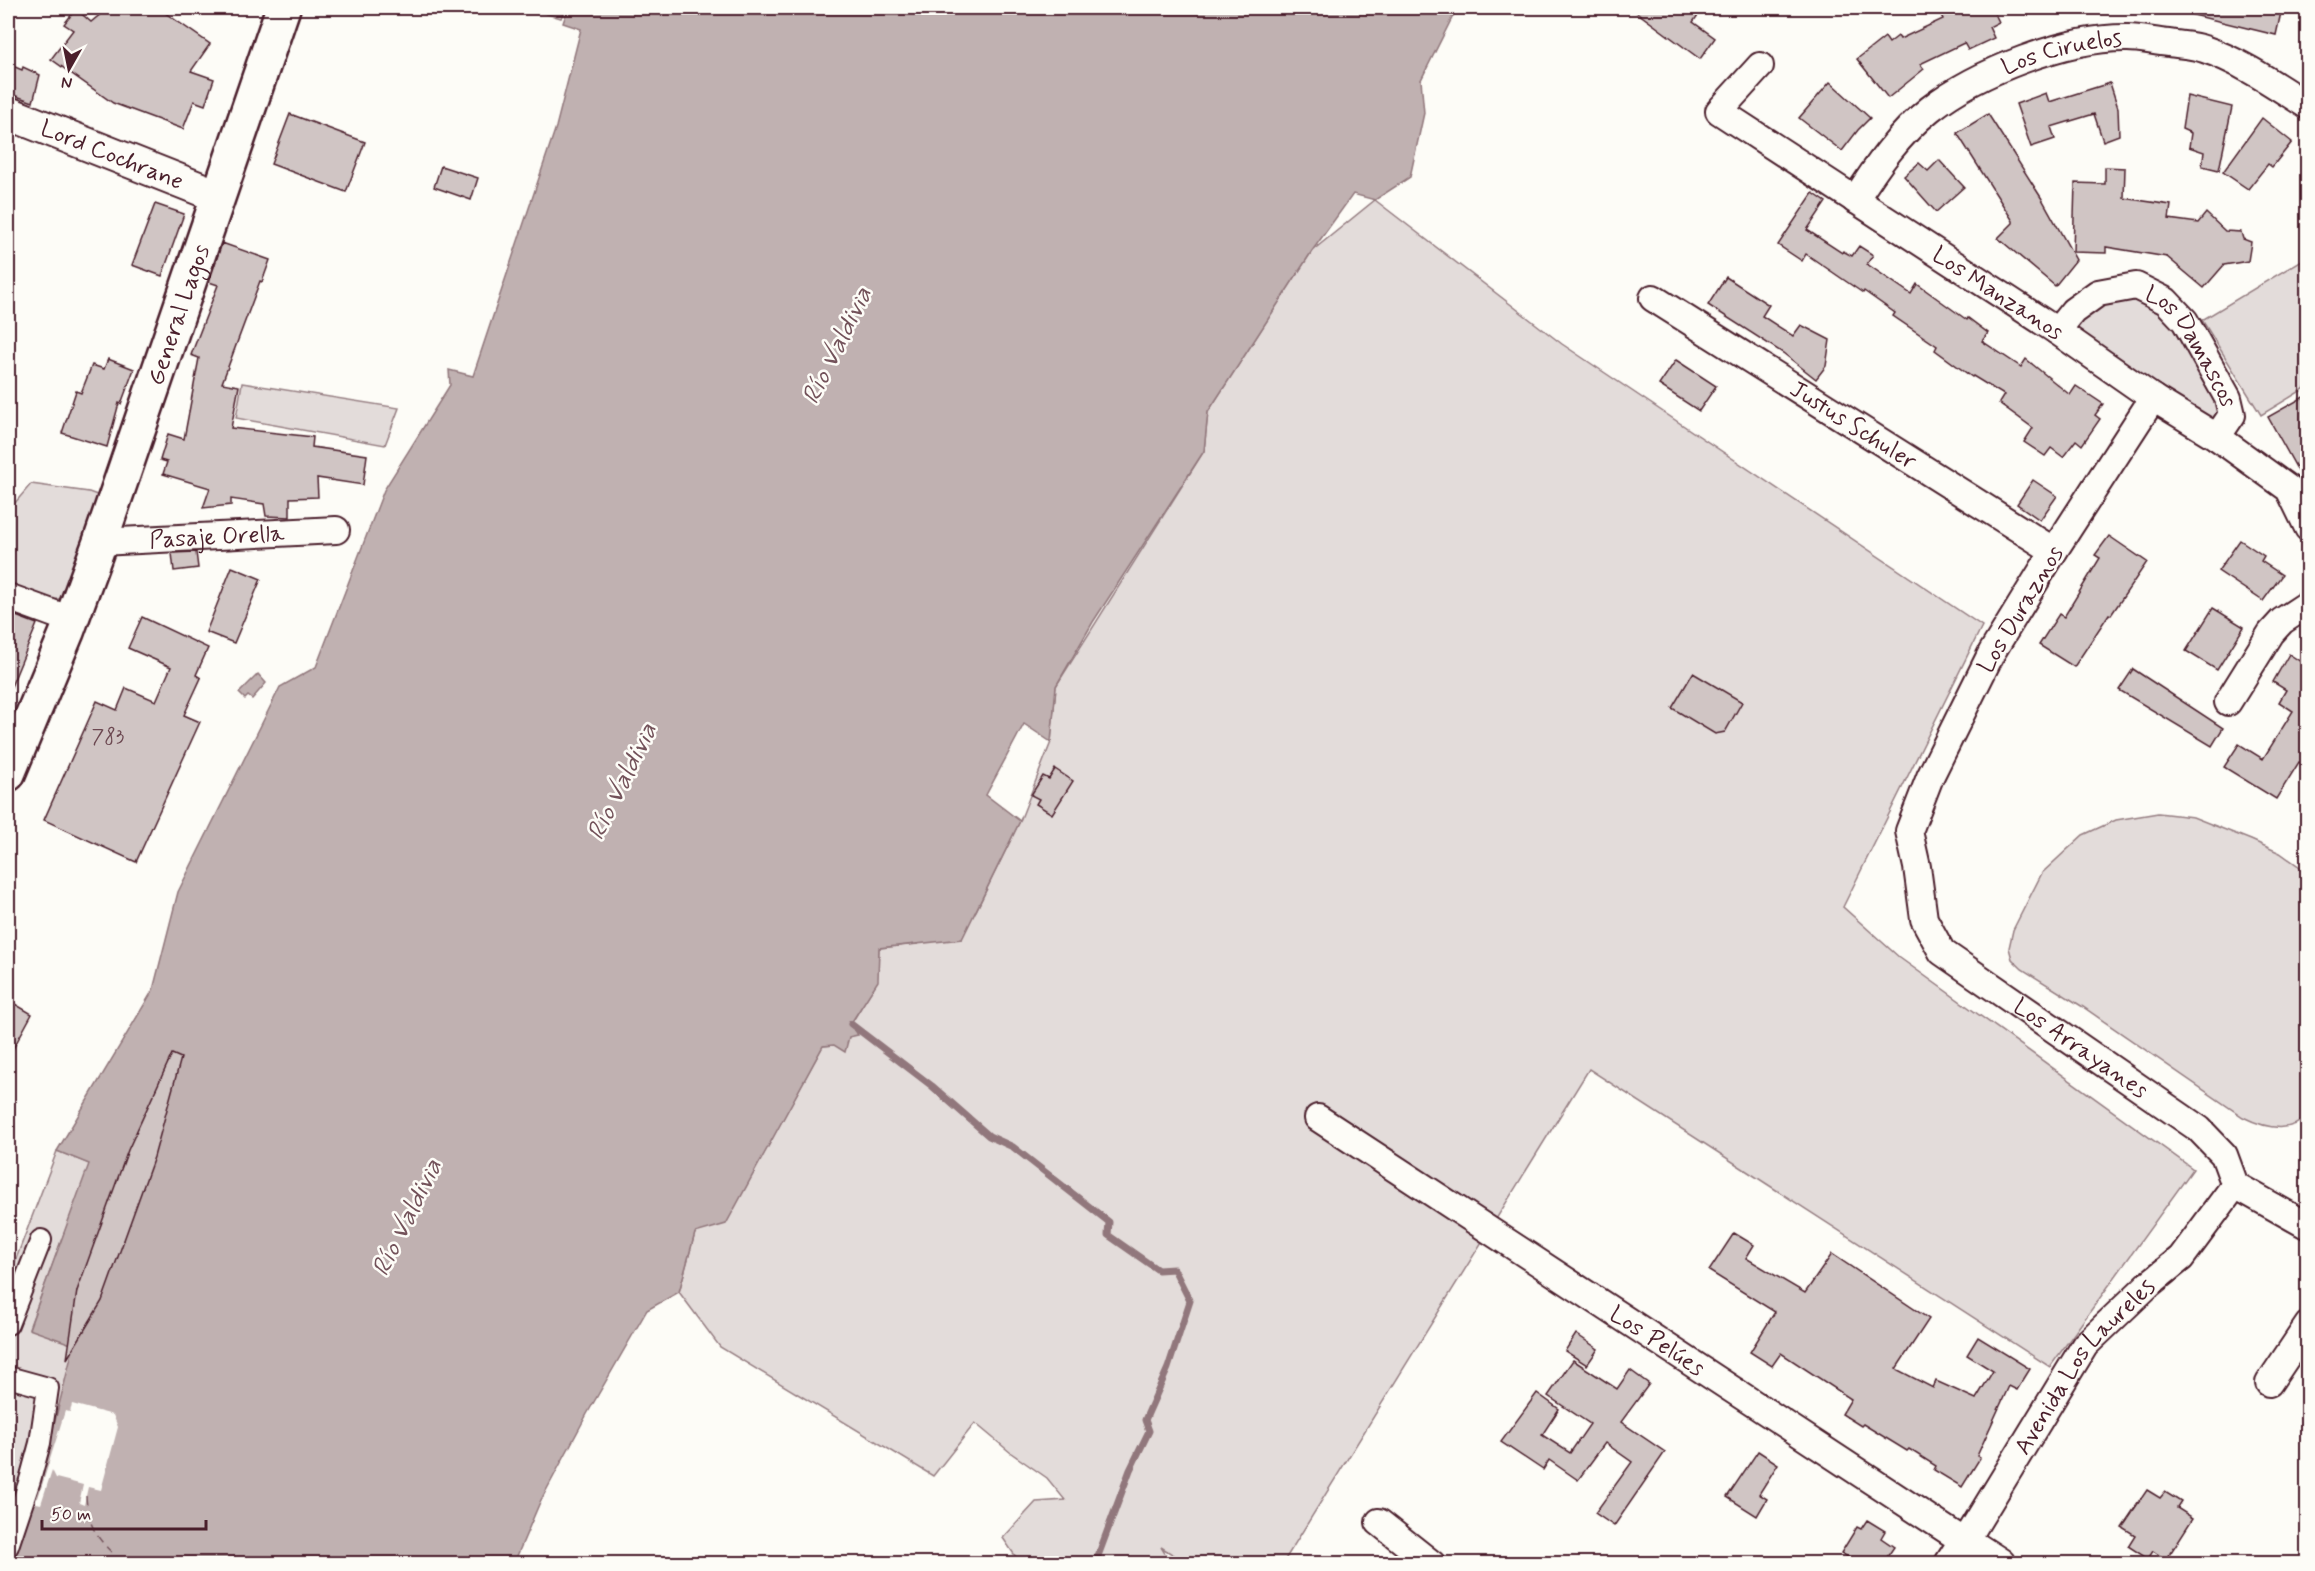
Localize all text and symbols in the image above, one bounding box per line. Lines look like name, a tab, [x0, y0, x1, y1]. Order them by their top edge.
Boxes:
street label: Los Ciruelos	[1997, 24, 2123, 83]
north arrow	[39, 39, 99, 99]
text: N	[60, 71, 74, 94]
street label: Lord Cochrane	[36, 113, 188, 198]
street label: General Lagos	[141, 240, 218, 390]
street label: Los Manzanos	[1926, 240, 2069, 348]
street label: Los Damascos	[2140, 279, 2244, 410]
water label: Río Valdivia	[795, 281, 881, 410]
street label: Justus Schuler	[1783, 374, 1922, 477]
street label: Pasaje Orella	[149, 519, 286, 556]
street label: Los Duraznos	[1971, 540, 2072, 679]
water label: Río Valdivia	[580, 717, 666, 846]
house number: 783	[92, 723, 125, 751]
street label: Los Arrayanes	[2007, 992, 2154, 1107]
water label: Río Valdivia	[365, 1153, 451, 1282]
street label: Avenida Los Laureles	[2008, 1272, 2163, 1461]
street label: Los Pelúes	[1603, 1299, 1711, 1385]
scale bar	[42, 1493, 206, 1531]
text: 50 m	[51, 1503, 91, 1527]

